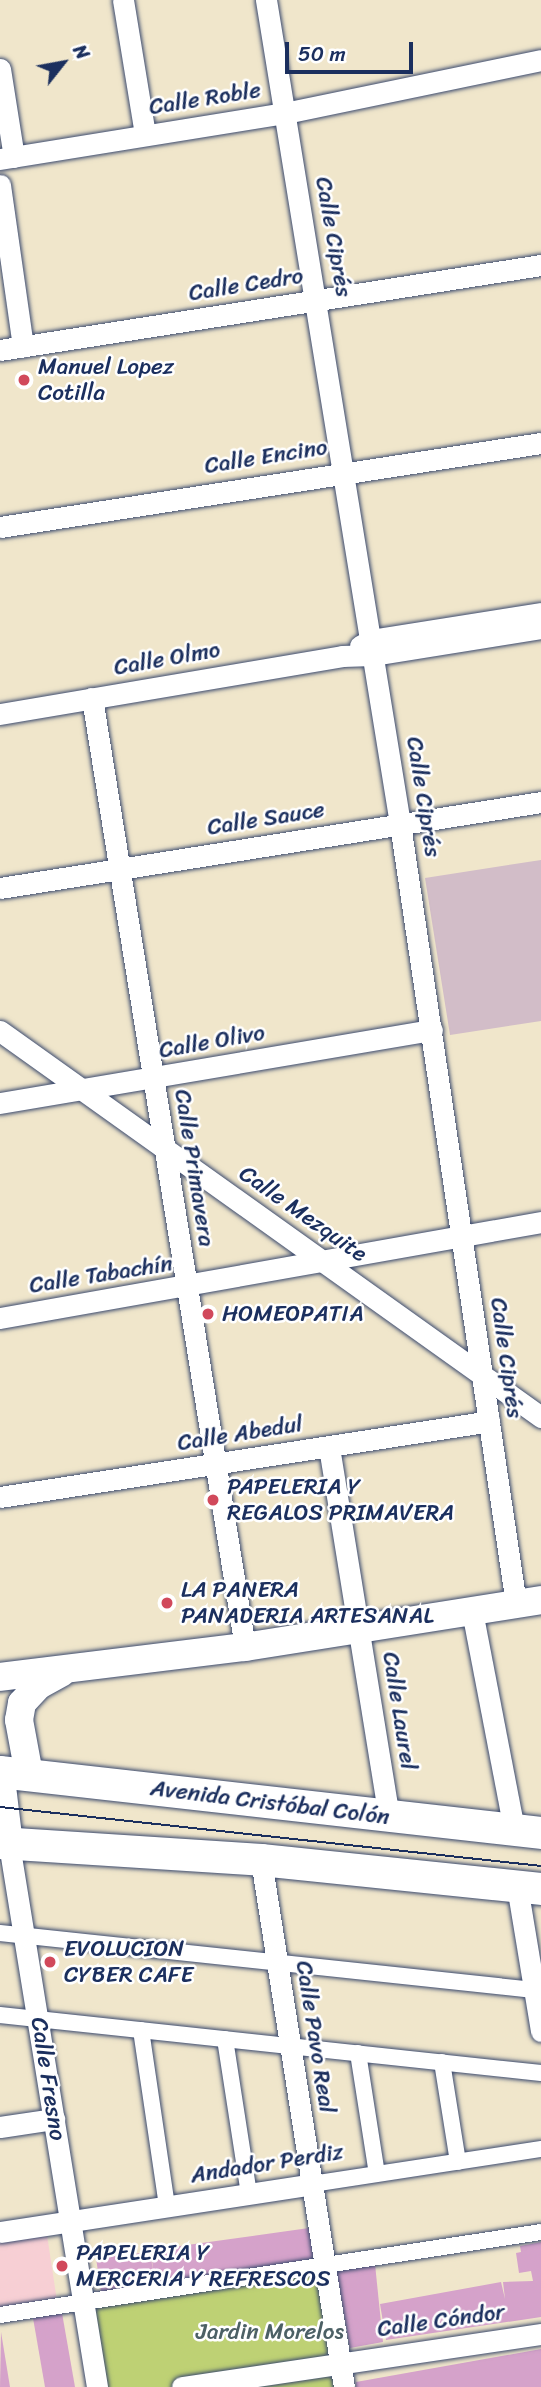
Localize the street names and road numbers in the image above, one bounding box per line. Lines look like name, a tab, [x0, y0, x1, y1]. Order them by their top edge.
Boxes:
street label: Calle Roble	[147, 76, 263, 122]
street label: Calle Ciprés	[309, 175, 357, 299]
street label: Calle Cedro	[186, 262, 306, 308]
street label: Calle Encino	[203, 434, 329, 480]
street label: Calle Olmo	[112, 636, 222, 682]
street label: Calle Ciprés	[400, 735, 446, 859]
street label: Calle Sauce	[206, 796, 326, 842]
street label: Calle Olivo	[157, 1019, 267, 1065]
street label: Calle Primavera	[168, 1088, 220, 1248]
street label: Calle Mezquite	[234, 1160, 372, 1268]
street label: Calle Tabachín	[27, 1250, 175, 1300]
street label: Calle Ciprés	[484, 1296, 528, 1420]
street label: Calle Abedul	[175, 1410, 305, 1458]
street label: Calle Laurel	[376, 1650, 422, 1772]
street label: Avenida Cristóbal Colón	[149, 1775, 391, 1831]
street label: Calle Pavo Real	[289, 1959, 341, 2115]
street label: Calle Fresno	[25, 2015, 71, 2143]
street label: Andador Perdiz	[188, 2138, 346, 2190]
street label: Calle Cóndor	[375, 2298, 507, 2344]

